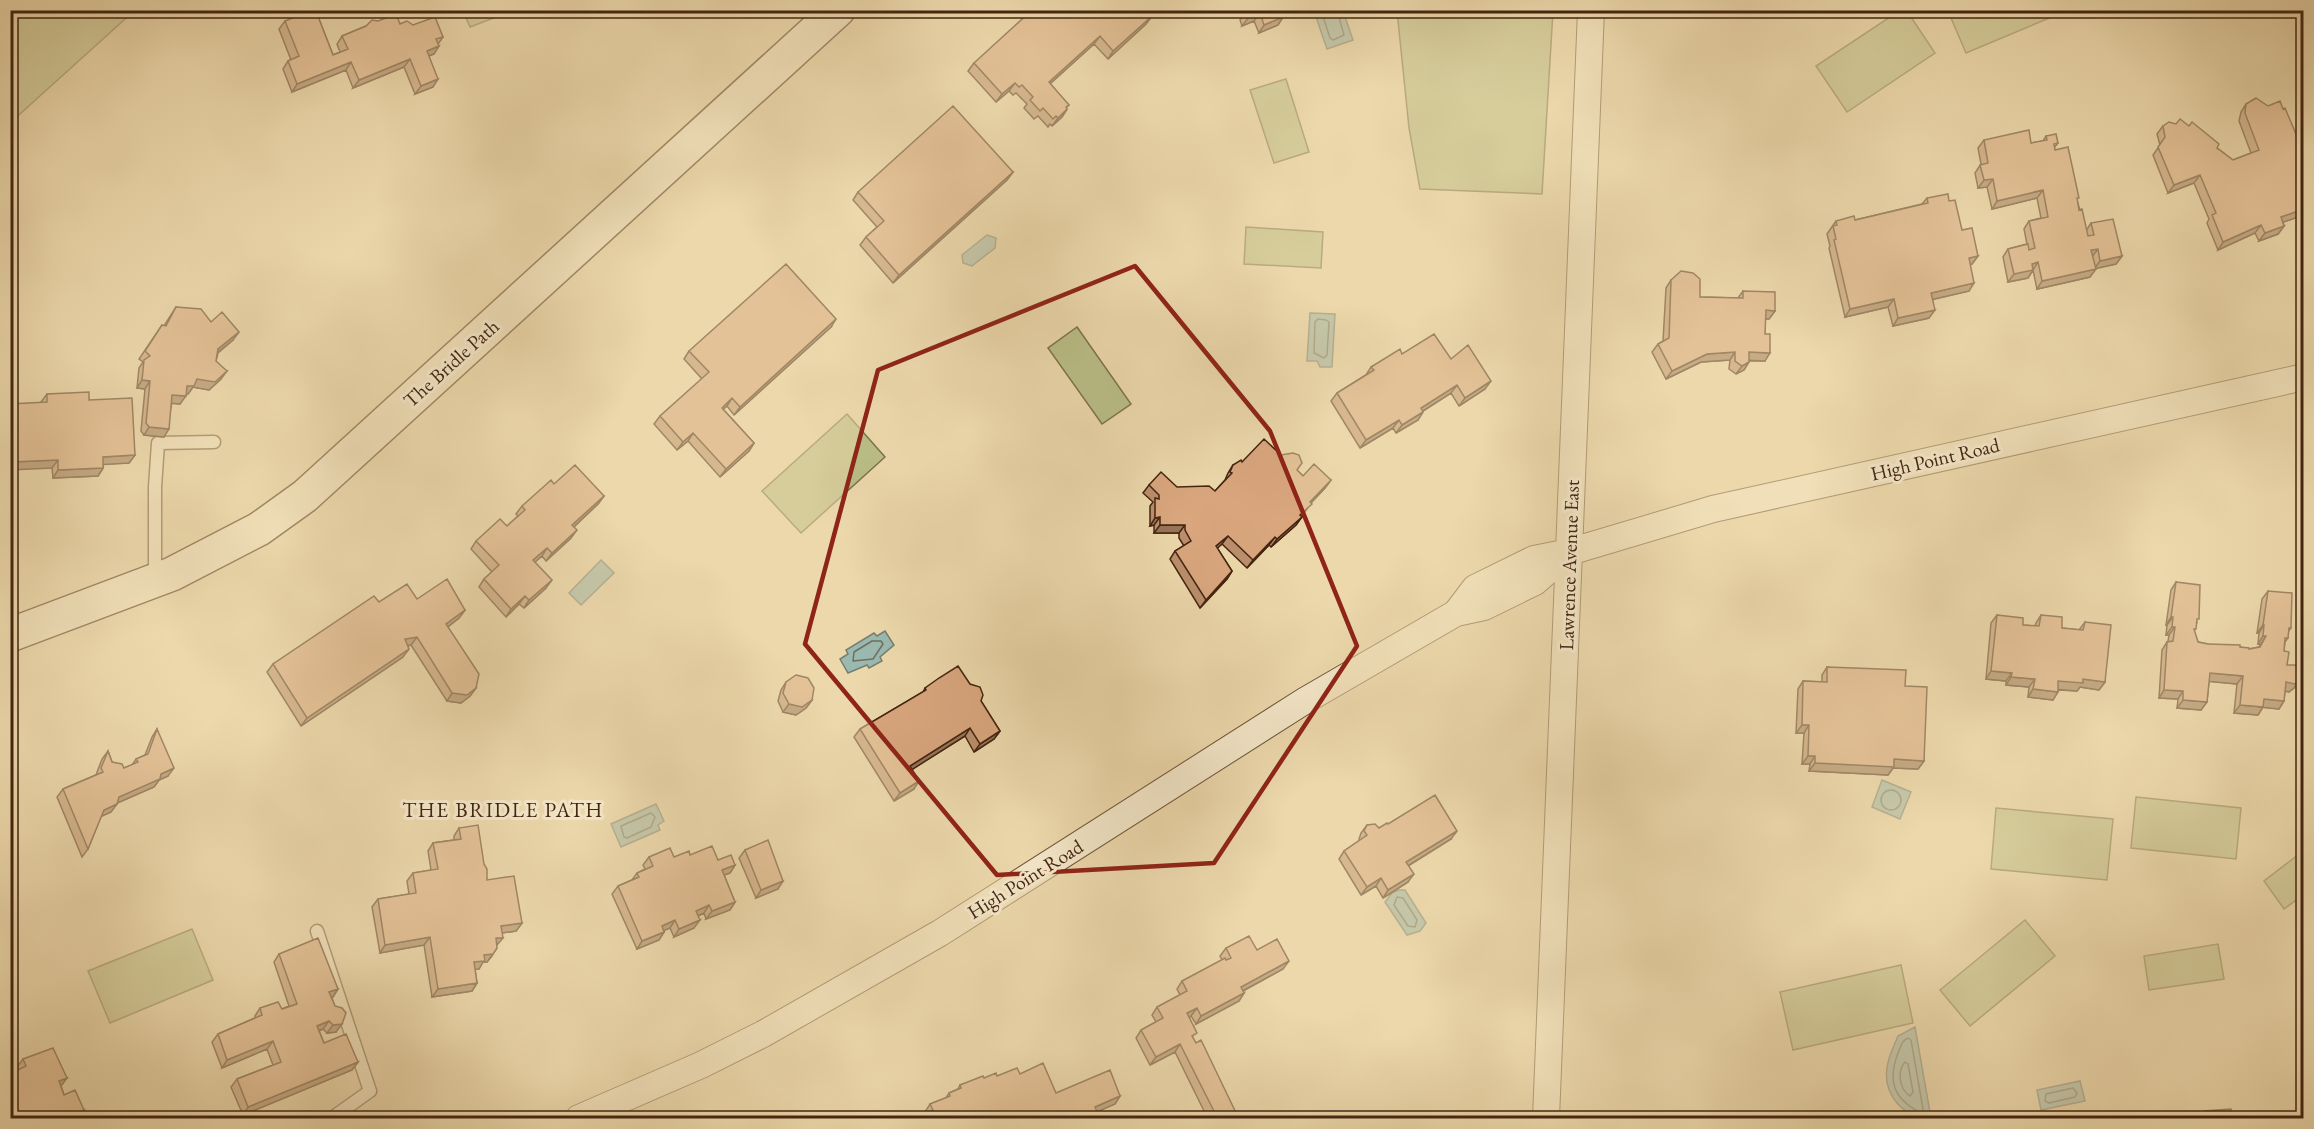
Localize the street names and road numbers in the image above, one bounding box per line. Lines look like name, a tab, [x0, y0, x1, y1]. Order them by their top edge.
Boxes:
street label: The Bridle Path	[398, 313, 504, 413]
street label: High Point Road	[1868, 431, 2003, 486]
street label: Lawrence Avenue East	[1553, 479, 1585, 651]
street label: High Point Road	[962, 833, 1088, 925]

